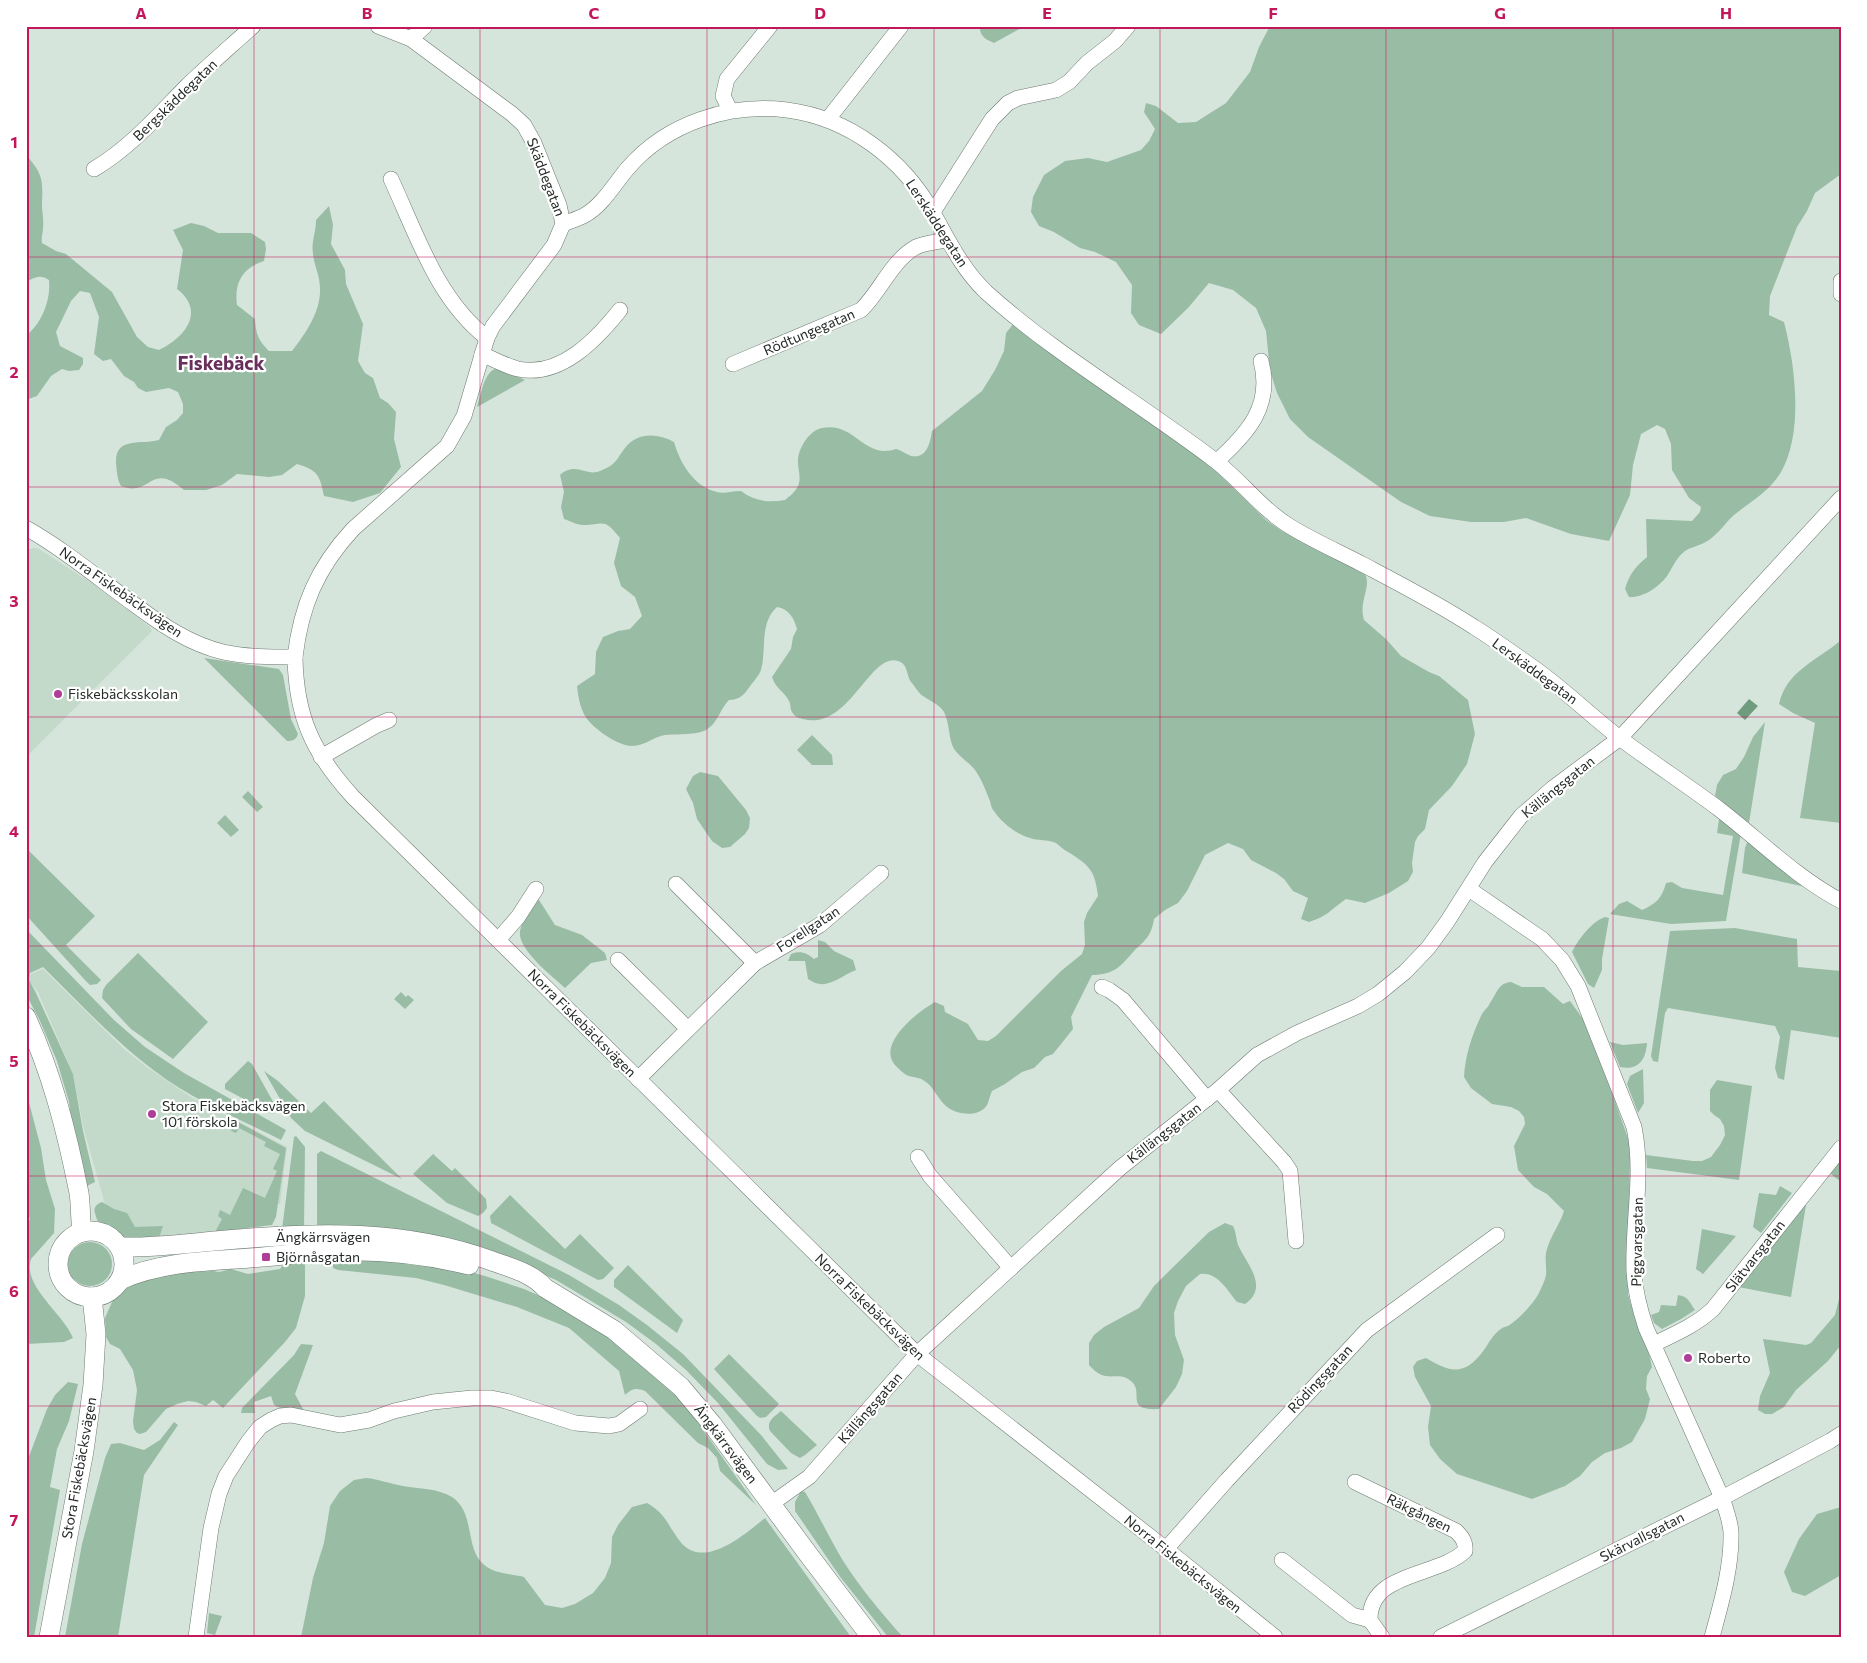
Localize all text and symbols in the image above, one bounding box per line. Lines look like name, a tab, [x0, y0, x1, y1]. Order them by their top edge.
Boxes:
text: A	[135, 3, 147, 22]
text: B	[362, 3, 373, 22]
text: C	[589, 3, 600, 22]
text: D	[814, 3, 826, 22]
text: E	[1042, 3, 1052, 22]
text: F	[1268, 3, 1278, 22]
text: G	[1494, 3, 1506, 22]
text: H	[1720, 3, 1732, 22]
street label: Bergskäddegatan	[129, 55, 220, 144]
text: 1	[10, 132, 18, 151]
street label: Skäddegatan	[524, 135, 569, 218]
street label: Lerskäddegatan	[903, 176, 972, 270]
street label: Rödtungegatan	[761, 305, 857, 358]
district label: Fiskebäck	[178, 351, 264, 374]
text: 2	[9, 362, 19, 381]
street label: Norra Fiskebäcksvägen	[57, 543, 186, 640]
text: 3	[9, 591, 19, 610]
street label: Lerskäddegatan	[1489, 634, 1581, 707]
place label: Fiskebäcksskolan	[68, 685, 178, 702]
marker: Fiskebäcksskolan	[52, 688, 64, 700]
street label: Källängsgatan	[1518, 752, 1598, 821]
text: 4	[9, 821, 19, 840]
street label: Forellgatan	[773, 902, 842, 955]
street label: Norra Fiskebäcksvägen	[525, 965, 640, 1080]
text: 5	[9, 1051, 19, 1070]
place label: Stora Fiskebäcksvägen 101 förskola	[162, 1097, 306, 1130]
street label: Källängsgatan	[1123, 1099, 1204, 1167]
marker: Stora Fiskebäcksvägen 101 förskola	[146, 1108, 158, 1120]
street label: Piggvarsgatan	[1627, 1197, 1646, 1287]
street label: Slätvarsgatan	[1721, 1216, 1788, 1295]
street label: Ängkärrsvägen	[276, 1228, 370, 1245]
place label: Björnåsgatan	[276, 1248, 360, 1265]
street label: Norra Fiskebäcksvägen	[812, 1250, 929, 1363]
marker: Björnåsgatan	[260, 1251, 272, 1263]
text: 6	[9, 1281, 19, 1300]
street label: Rödingsgatan	[1284, 1341, 1355, 1416]
place label: Roberto	[1698, 1349, 1751, 1366]
marker: Roberto	[1682, 1352, 1694, 1364]
street label: Källängsgatan	[834, 1369, 905, 1447]
street label: Stora Fiskebäcksvägen	[58, 1396, 99, 1540]
street label: Ängkärrsvägen	[691, 1401, 762, 1487]
street label: Räkgången	[1384, 1490, 1454, 1535]
street label: Skärvallsgatan	[1597, 1508, 1687, 1565]
text: 7	[10, 1510, 19, 1529]
street label: Norra Fiskebäcksvägen	[1121, 1511, 1245, 1616]

